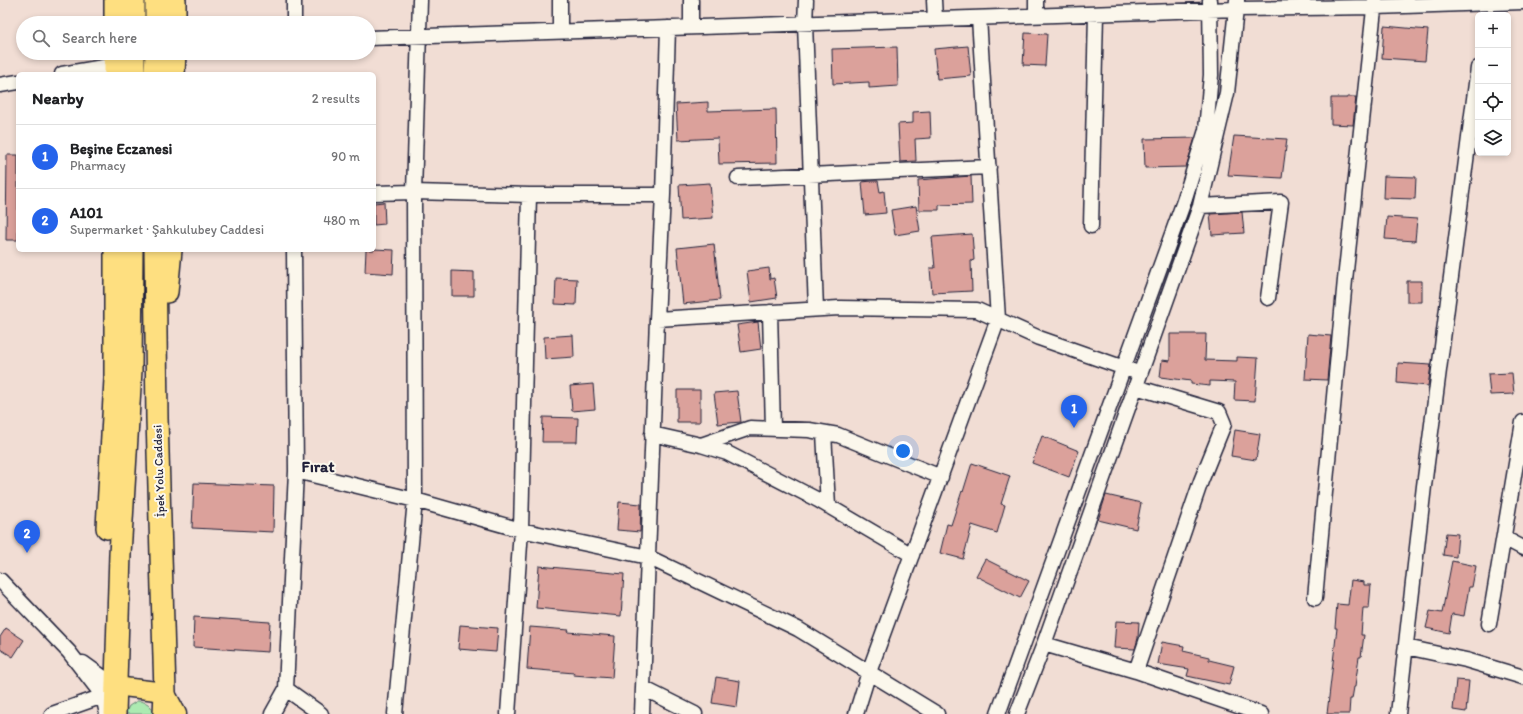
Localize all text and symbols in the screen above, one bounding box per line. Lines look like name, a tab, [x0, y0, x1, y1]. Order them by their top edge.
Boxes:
map controls	[1475, 12, 1511, 156]
button: +	[1475, 12, 1511, 48]
search box	[16, 16, 376, 60]
icon: search	[30, 27, 52, 49]
text: Search here	[62, 29, 137, 47]
button: −	[1475, 48, 1511, 84]
button: locate	[1475, 84, 1511, 120]
text: Nearby	[32, 88, 84, 108]
text: 2 results	[312, 91, 360, 106]
button: layers	[1475, 120, 1511, 156]
text: Beşine Eczanesi	[70, 140, 172, 158]
text: 1	[42, 149, 48, 164]
text: 90 m	[331, 149, 360, 164]
text: Pharmacy	[70, 158, 126, 173]
text: A101	[70, 204, 103, 222]
text: 2	[42, 213, 48, 228]
text: 480 m	[323, 213, 360, 228]
text: Supermarket · Şahkulubey Caddesi	[70, 222, 264, 237]
pin: 1	[1061, 395, 1087, 428]
street label: İpek Yolu Caddesi	[150, 425, 168, 517]
your location	[893, 441, 913, 461]
district label: Fırat	[302, 457, 334, 476]
pin: 2	[14, 520, 40, 553]

